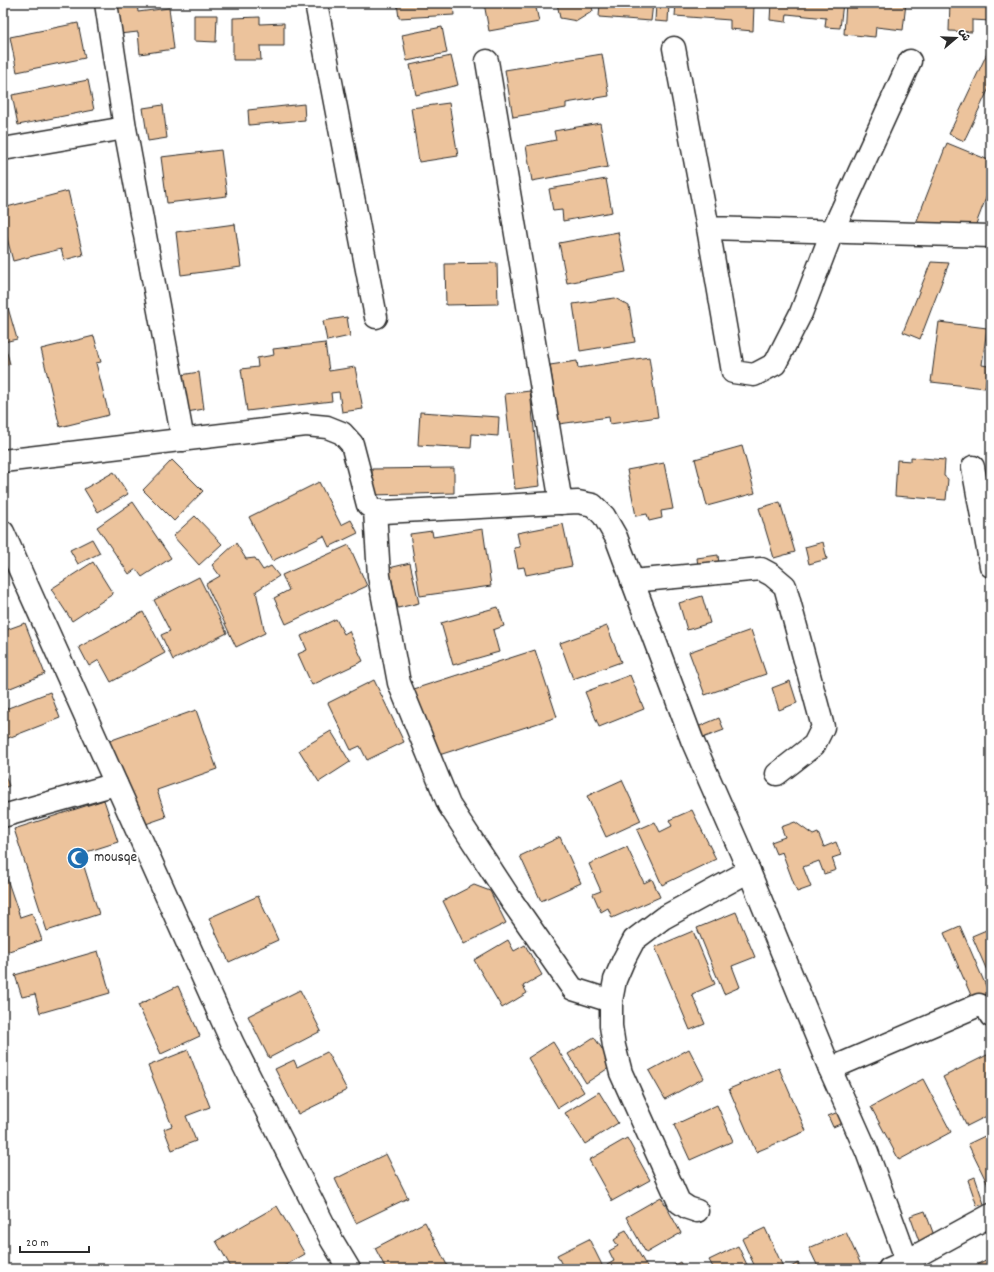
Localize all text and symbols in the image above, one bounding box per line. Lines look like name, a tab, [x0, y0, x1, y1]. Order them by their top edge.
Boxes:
north arrow	[936, 18, 976, 58]
text: ش	[954, 27, 973, 44]
mosque icon: mousqe	[65, 845, 91, 871]
place label: mousqe	[94, 847, 137, 869]
scale bar	[20, 1228, 89, 1254]
text: 20 m	[26, 1235, 49, 1252]

